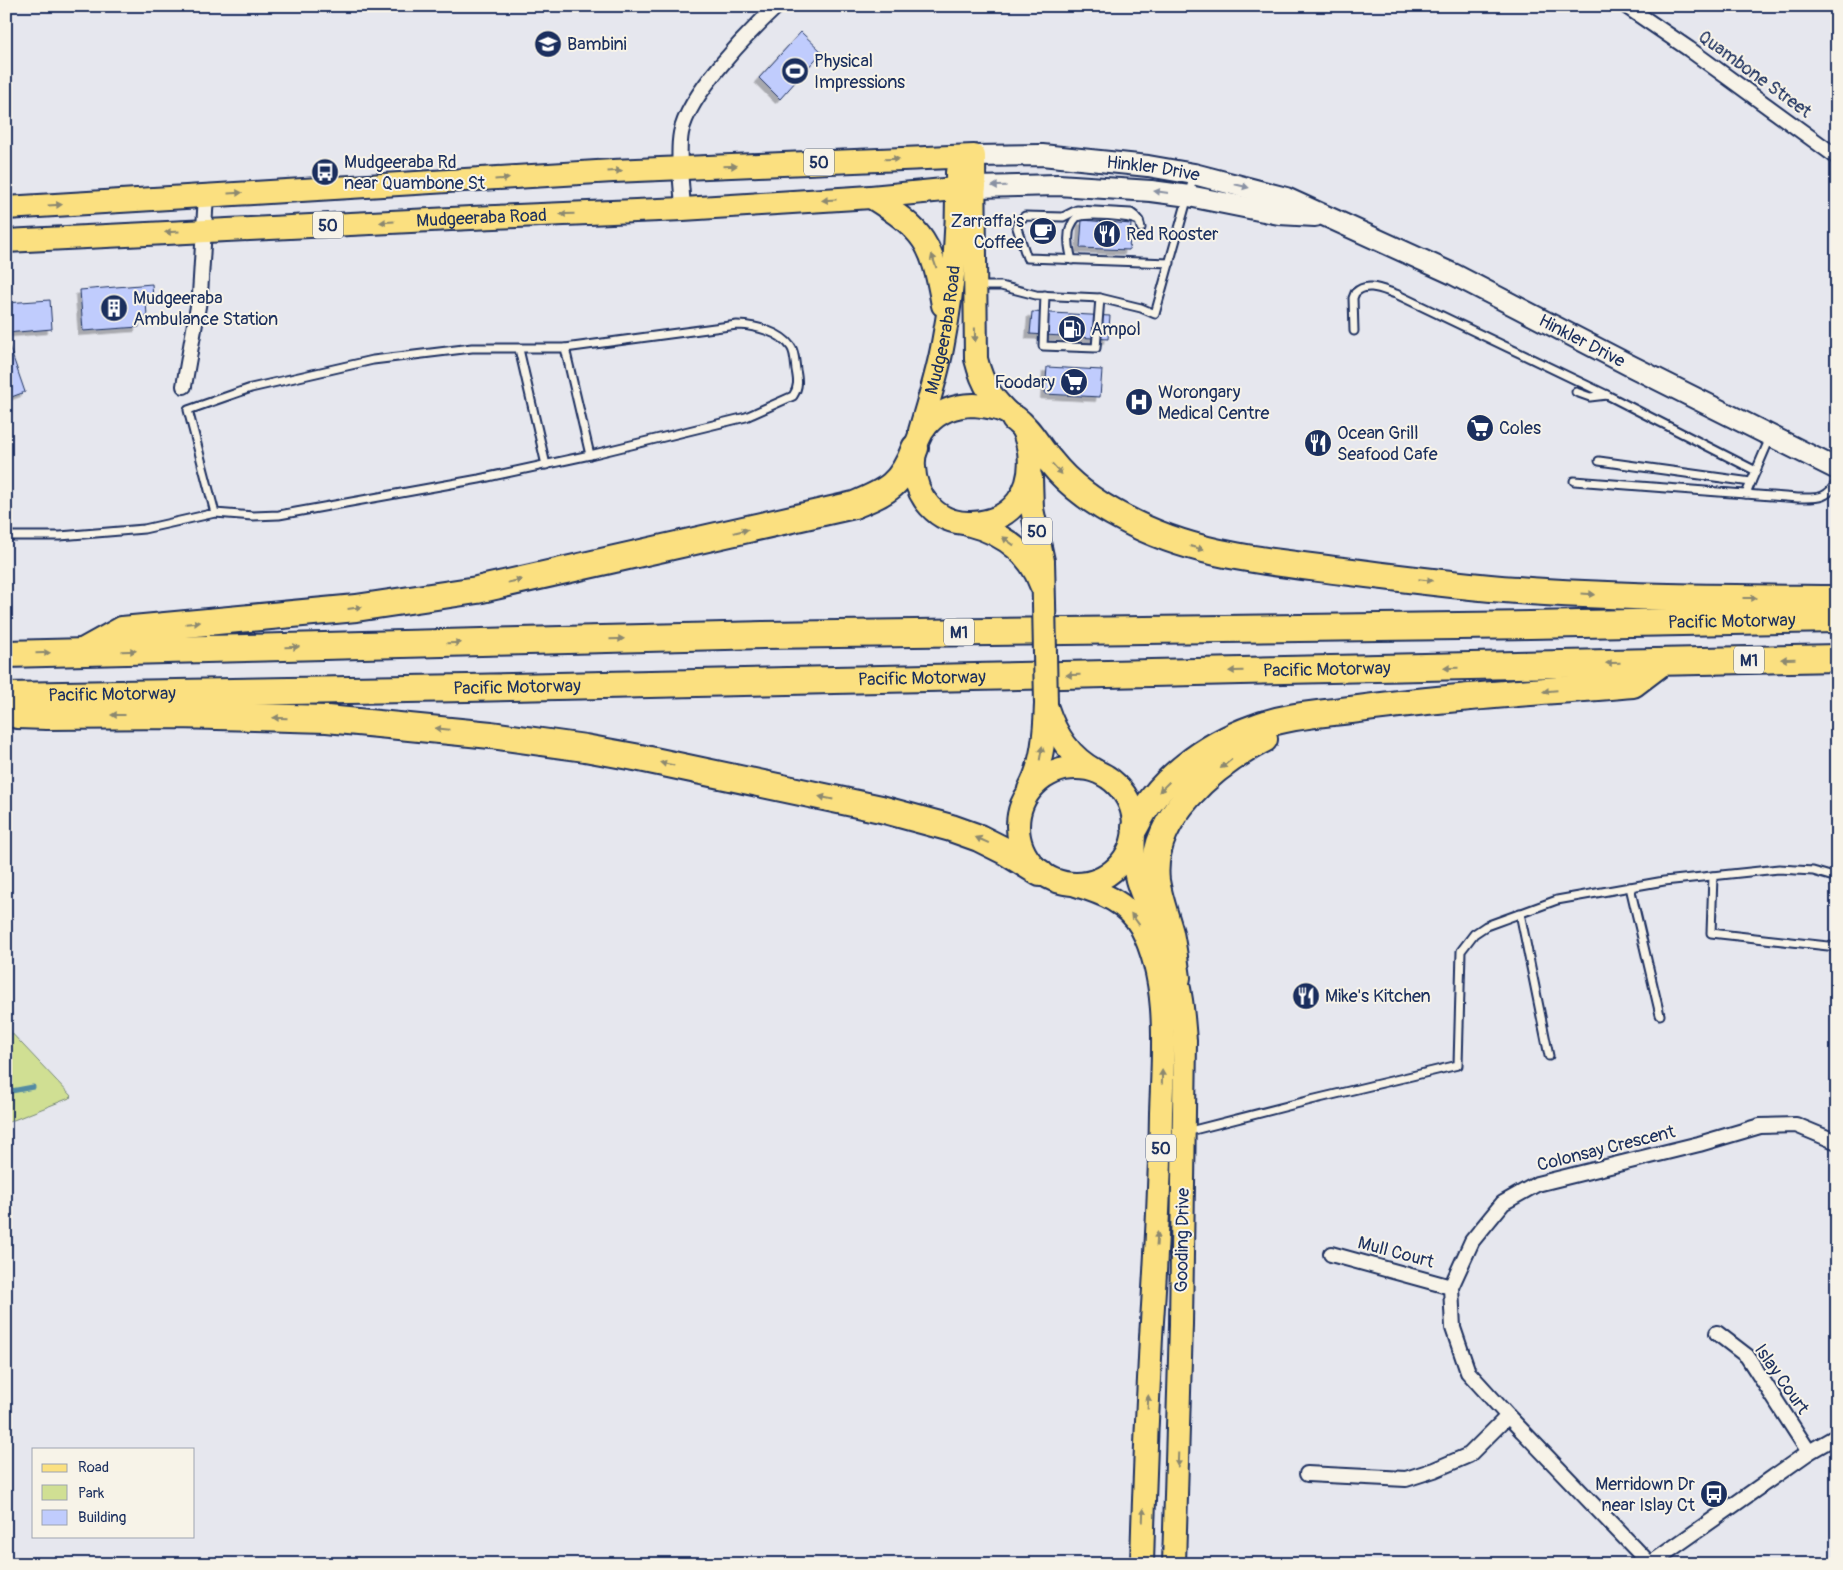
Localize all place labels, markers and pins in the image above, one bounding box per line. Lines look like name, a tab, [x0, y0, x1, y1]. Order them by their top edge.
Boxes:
school or university icon: Bambini	[533, 29, 563, 59]
place label: Bambini	[567, 33, 627, 56]
place label: Physical Impressions	[814, 50, 905, 94]
sports icon: Physical Impressions	[780, 56, 810, 86]
place label: Mudgeeraba Rd near Quambone St	[344, 151, 486, 195]
bus stop icon: Mudgeeraba Rd near Quambone St	[310, 157, 340, 187]
place label: Zarraffa's Coffee	[950, 210, 1024, 254]
cafe icon: Zarraffa's Coffee	[1028, 216, 1058, 246]
restaurant icon: Red Rooster	[1092, 219, 1122, 249]
place label: Red Rooster	[1126, 223, 1219, 246]
place label: Mudgeeraba Ambulance Station	[133, 287, 278, 331]
building icon: Mudgeeraba Ambulance Station	[99, 293, 129, 323]
fuel station icon: Ampol	[1057, 314, 1087, 344]
place label: Ampol	[1091, 318, 1141, 341]
supermarket icon: Foodary	[1059, 367, 1089, 397]
place label: Foodary	[994, 371, 1055, 394]
place label: Worongary Medical Centre	[1158, 381, 1270, 425]
hospital icon: Worongary Medical Centre	[1124, 387, 1154, 417]
supermarket icon: Coles	[1465, 413, 1495, 443]
place label: Coles	[1499, 417, 1541, 440]
place label: Ocean Grill Seafood Cafe	[1337, 422, 1438, 466]
restaurant icon: Ocean Grill Seafood Cafe	[1303, 428, 1333, 458]
restaurant icon: Mike's Kitchen	[1291, 981, 1321, 1011]
place label: Mike's Kitchen	[1325, 985, 1431, 1008]
place label: Merridown Dr near Islay Ct	[1595, 1473, 1696, 1517]
bus stop icon: Merridown Dr near Islay Ct	[1699, 1479, 1729, 1509]

